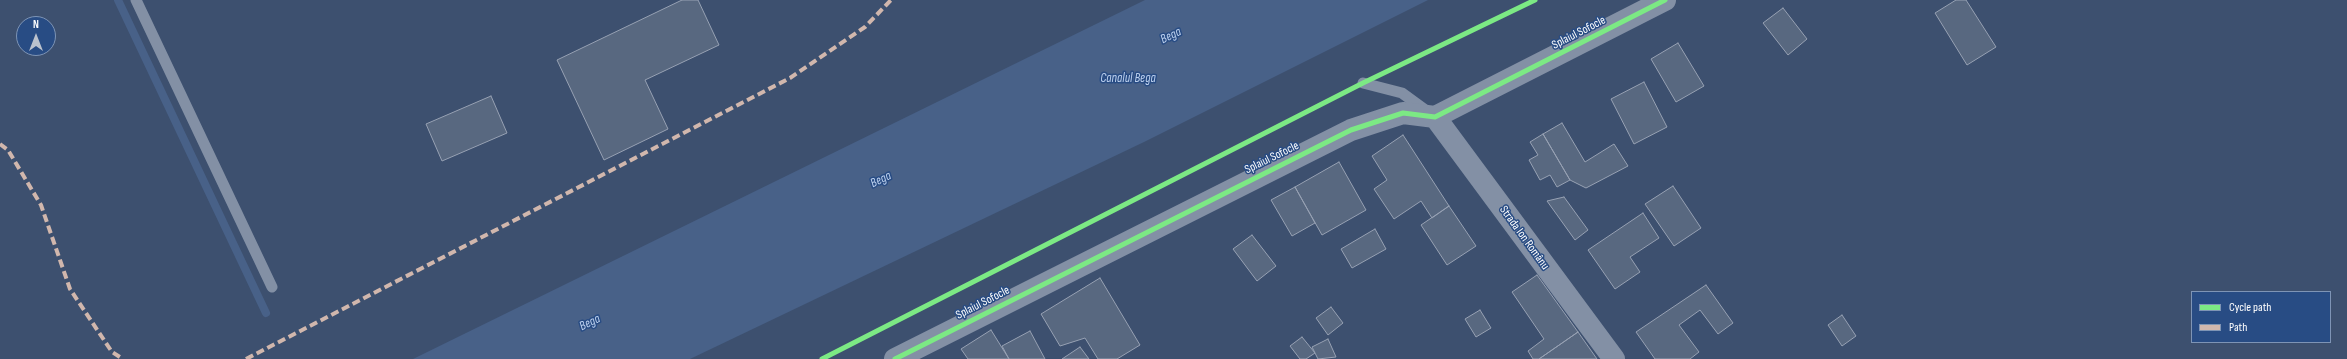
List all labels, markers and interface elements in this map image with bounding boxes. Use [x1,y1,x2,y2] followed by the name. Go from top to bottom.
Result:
[1550,13,1608,53] street label: Splaiul Sofocle
[16,16,56,56] north arrow
[33,18,39,31] text: N
[1158,24,1184,48] water label: Bega
[1100,71,1156,87] water label: Canalul Bega
[1243,139,1301,177] street label: Splaiul Sofocle
[868,168,894,192] water label: Bega
[1496,203,1552,273] street label: Strada Ion Românu
[954,283,1012,323] street label: Splaiul Sofocle
[2191,291,2331,343] legend
[2229,300,2271,315] text: Cycle path
[577,311,603,335] water label: Bega
[2229,320,2247,335] text: Path

